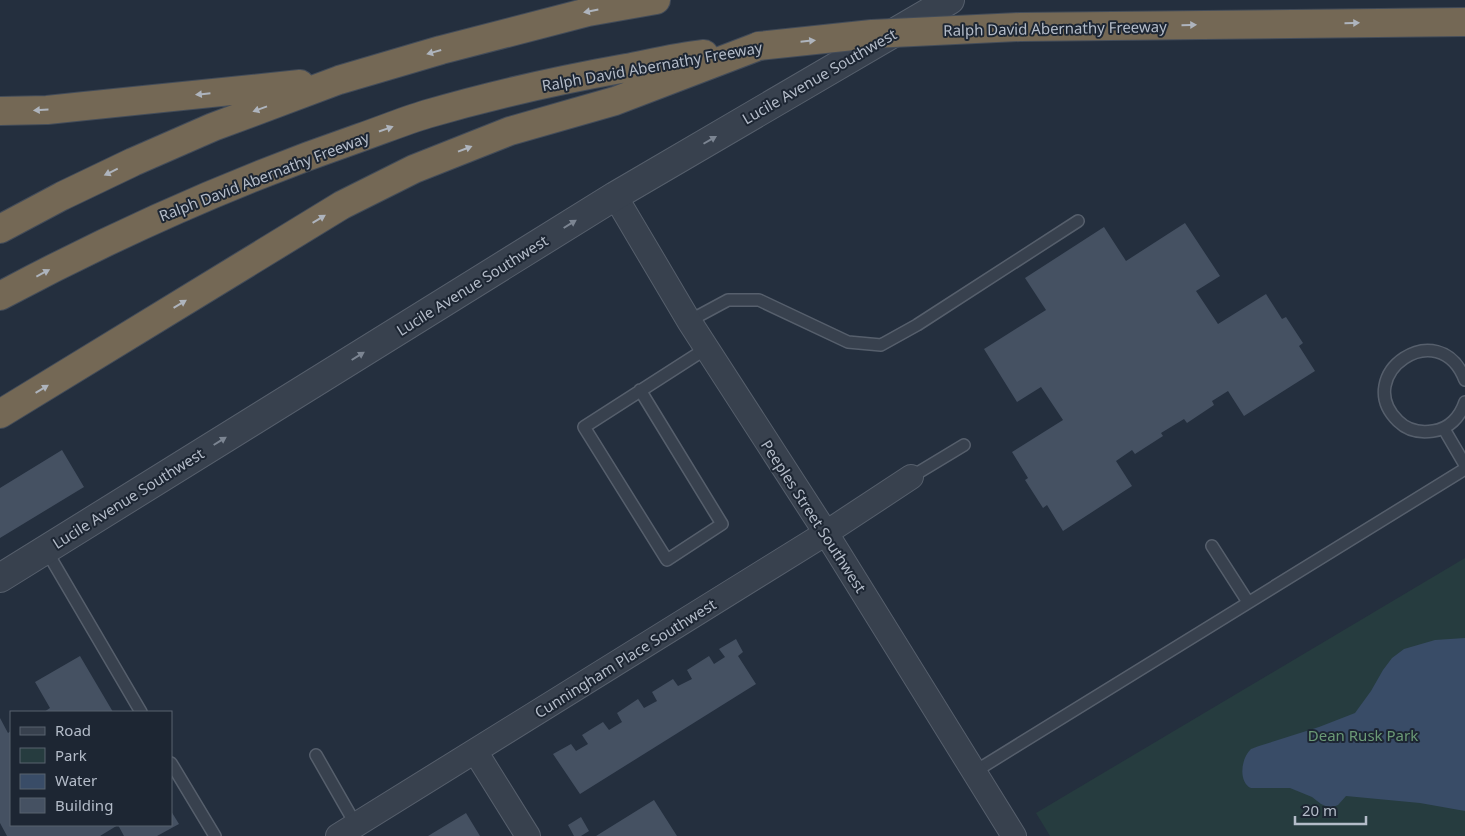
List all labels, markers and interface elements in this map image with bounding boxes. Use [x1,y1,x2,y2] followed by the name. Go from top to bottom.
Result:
[582,8,598,16] one-way arrow
[943,16,1167,40] street label: Ralph David Abernathy Freeway
[1344,19,1360,27] one-way arrow
[1181,21,1197,29] one-way arrow
[738,23,900,128] street label: Lucile Avenue Southwest
[540,37,764,95] street label: Ralph David Abernathy Freeway
[800,37,816,45] one-way arrow
[426,49,441,57] one-way arrow
[195,90,211,98] one-way arrow
[252,105,267,113] one-way arrow
[33,106,49,114] one-way arrow
[378,124,393,132] one-way arrow
[156,126,372,225] street label: Ralph David Abernathy Freeway
[703,136,716,145] one-way arrow
[458,145,473,153] one-way arrow
[103,168,118,177] one-way arrow
[312,215,326,224] one-way arrow
[564,219,577,228] one-way arrow
[392,230,552,340] street label: Lucile Avenue Southwest
[36,269,50,277] one-way arrow
[174,299,187,309] one-way arrow
[351,351,364,360] one-way arrow
[35,384,48,393] one-way arrow
[757,436,871,597] street label: Peeples Street Southwest
[213,437,226,446] one-way arrow
[48,443,208,553] street label: Lucile Avenue Southwest
[531,593,720,722] street label: Cunningham Place Southwest
[10,711,172,826] legend
[55,720,91,740] text: Road
[1308,725,1418,745] park label: Dean Rusk Park
[55,745,87,765] text: Park
[55,770,97,790] text: Water
[1295,794,1366,826] scale bar
[55,795,113,815] text: Building
[1302,800,1337,820] text: 20 m

